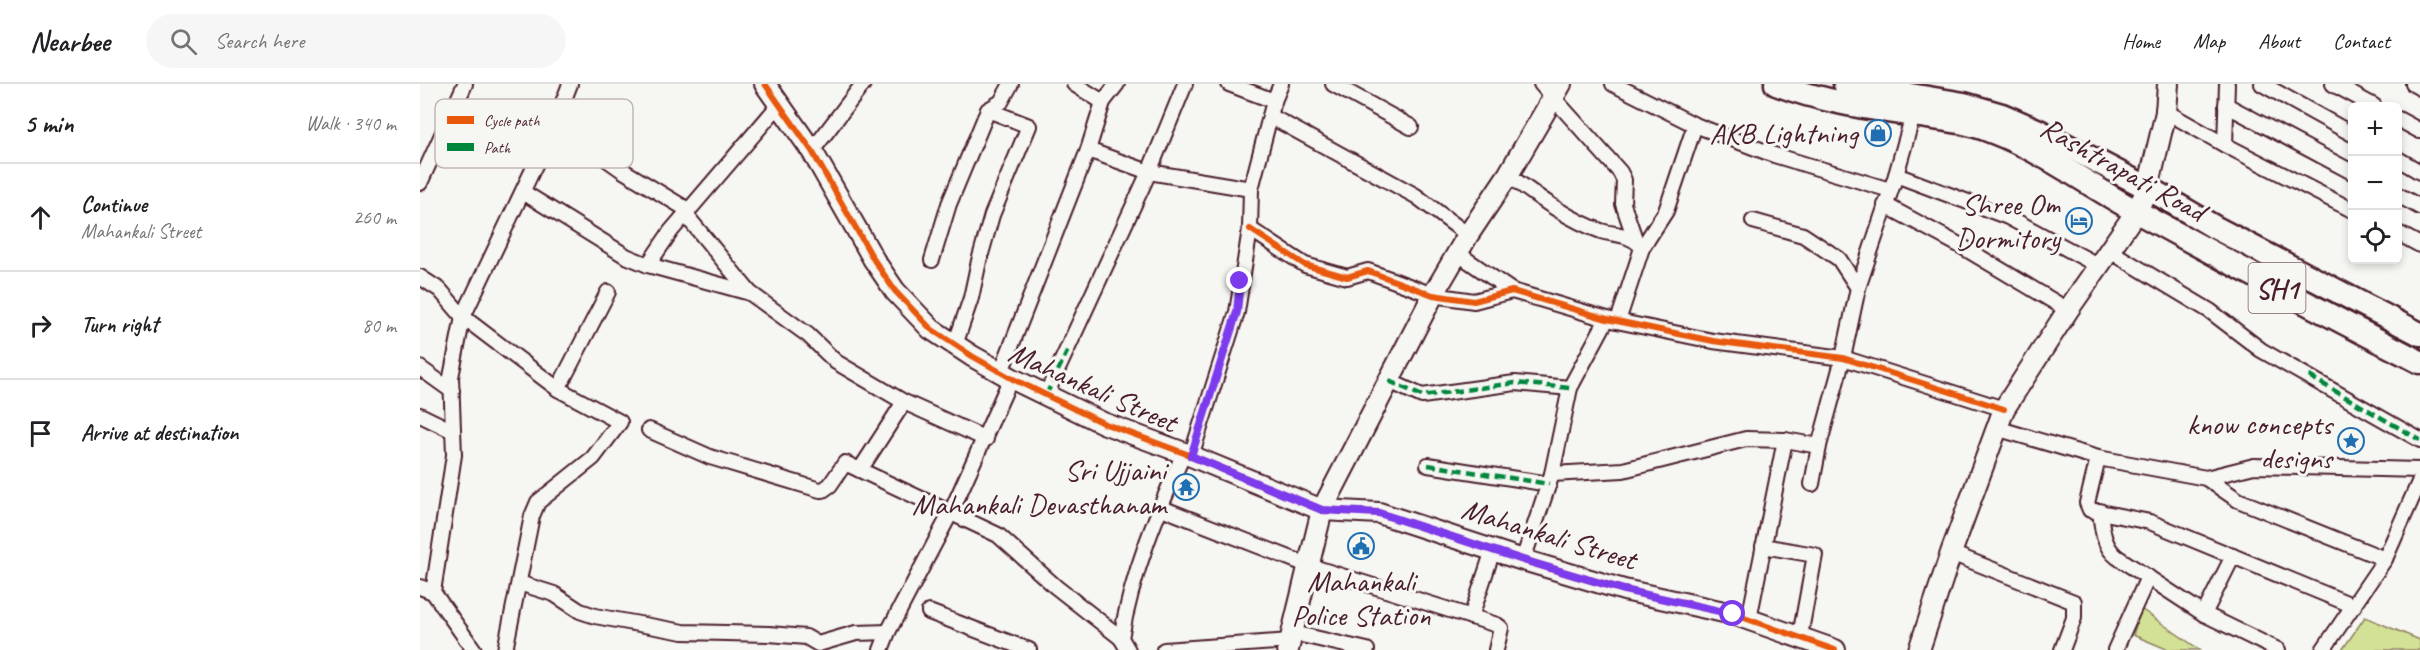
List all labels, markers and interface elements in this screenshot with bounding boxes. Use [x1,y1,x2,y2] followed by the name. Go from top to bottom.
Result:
[146,14,566,68] search box
[30,24,110,59] text: Nearbee
[167,25,200,58] icon: search
[215,27,304,55] text: Search here
[2122,28,2160,54] text: Home
[2193,28,2225,54] text: Map
[2258,28,2300,54] text: About
[2333,28,2390,54] text: Contact
[435,99,633,168] legend
[2348,102,2402,264] map controls
[2348,102,2402,156] button: +
[24,107,73,140] text: 5 min
[2034,108,2216,232] street label: Rashtrapati Road
[306,111,396,136] text: Walk · 340 m
[484,111,540,131] text: Cycle path
[1710,114,1860,152] place label: AKB Lightning
[1863,118,1893,148] shop icon: AKB Lightning
[484,138,511,158] text: Path
[2348,156,2402,210] button: −
[1955,185,2062,257] place label: Shree Om Dormitory
[81,191,147,219] text: Continue
[24,201,57,234] icon: ahead
[353,205,396,230] text: 260 m
[2064,206,2094,236] hotel icon: Shree Om Dormitory
[2348,210,2402,264] button: locate
[81,219,201,244] text: Mahankali Street
[2248,263,2306,313] road number: SH1
[1226,267,1252,293] route end
[24,309,57,342] icon: right
[81,311,158,339] text: Turn right
[362,313,396,338] text: 80 m
[1003,333,1186,442] street label: Mahankali Street
[2187,405,2335,477] place label: know concepts designs
[24,417,57,450] icon: arrive
[81,419,238,447] text: Arrive at destination
[2336,426,2366,456] place icon: know concepts designs
[912,451,1169,523] place label: Sri Ujjaini Mahankali Devasthanam
[1171,472,1201,502] temple icon: Sri Ujjaini Mahankali Devasthanam
[1457,490,1644,579] street label: Mahankali Street
[1346,531,1376,561] public building icon: Mahankali Police Station
[1291,562,1431,634] place label: Mahankali Police Station
[1719,600,1745,626] route start

